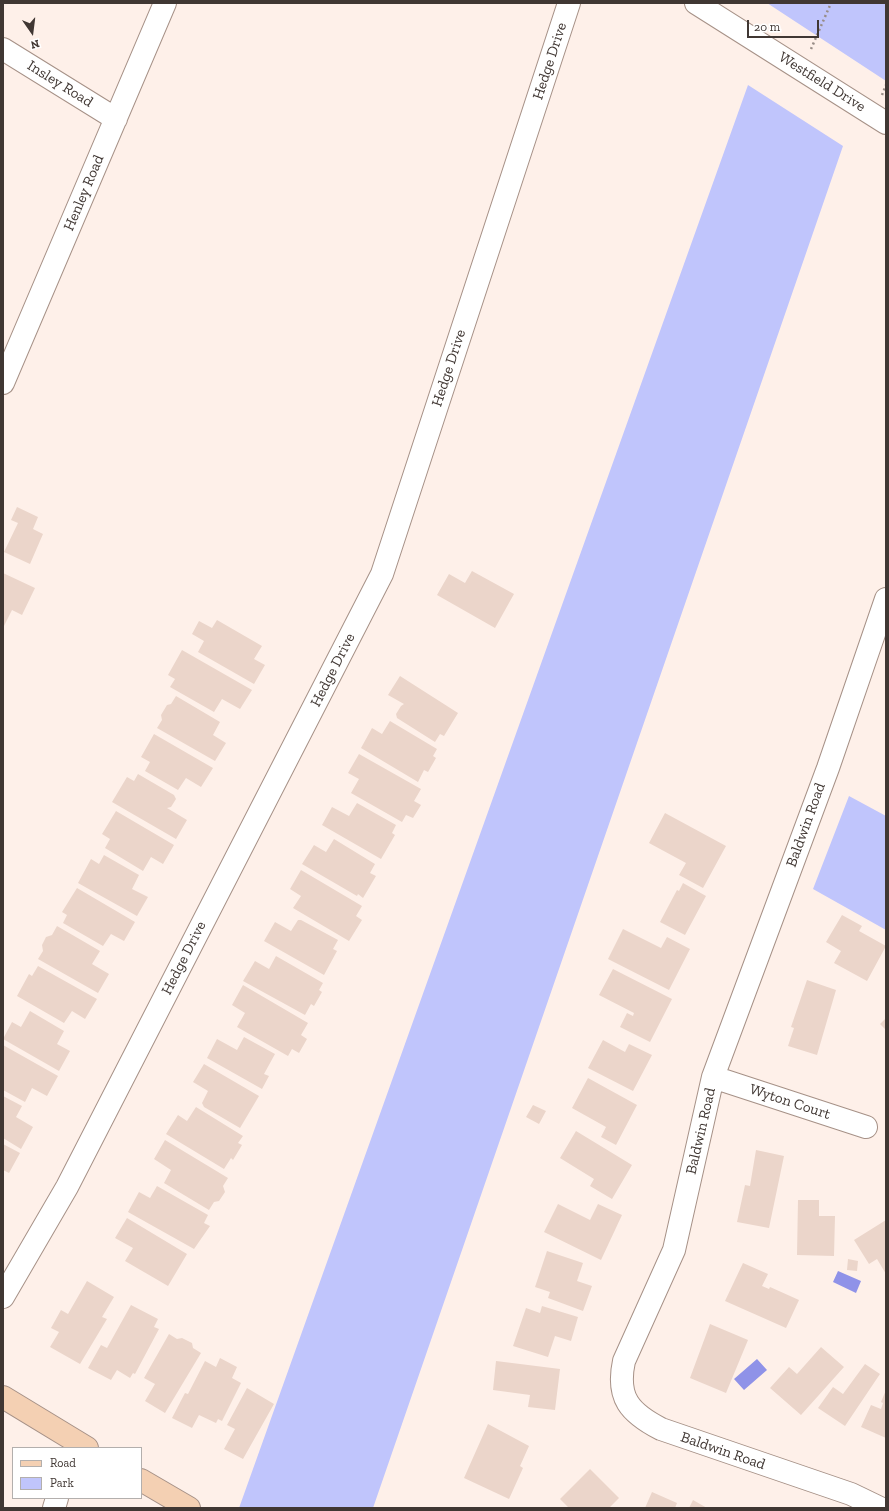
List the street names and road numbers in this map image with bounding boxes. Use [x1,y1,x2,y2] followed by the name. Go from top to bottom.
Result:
[529,20,571,102] street label: Hedge Drive
[775,48,869,116] street label: Westfield Drive
[24,57,96,111] street label: Insley Road
[60,152,108,234] street label: Henley Road
[428,327,470,409] street label: Hedge Drive
[307,630,359,710] street label: Hedge Drive
[782,780,830,870] street label: Baldwin Road
[158,918,210,998] street label: Hedge Drive
[747,1080,833,1124] street label: Wyton Court
[682,1086,720,1176] street label: Baldwin Road
[678,1428,768,1474] street label: Baldwin Road

